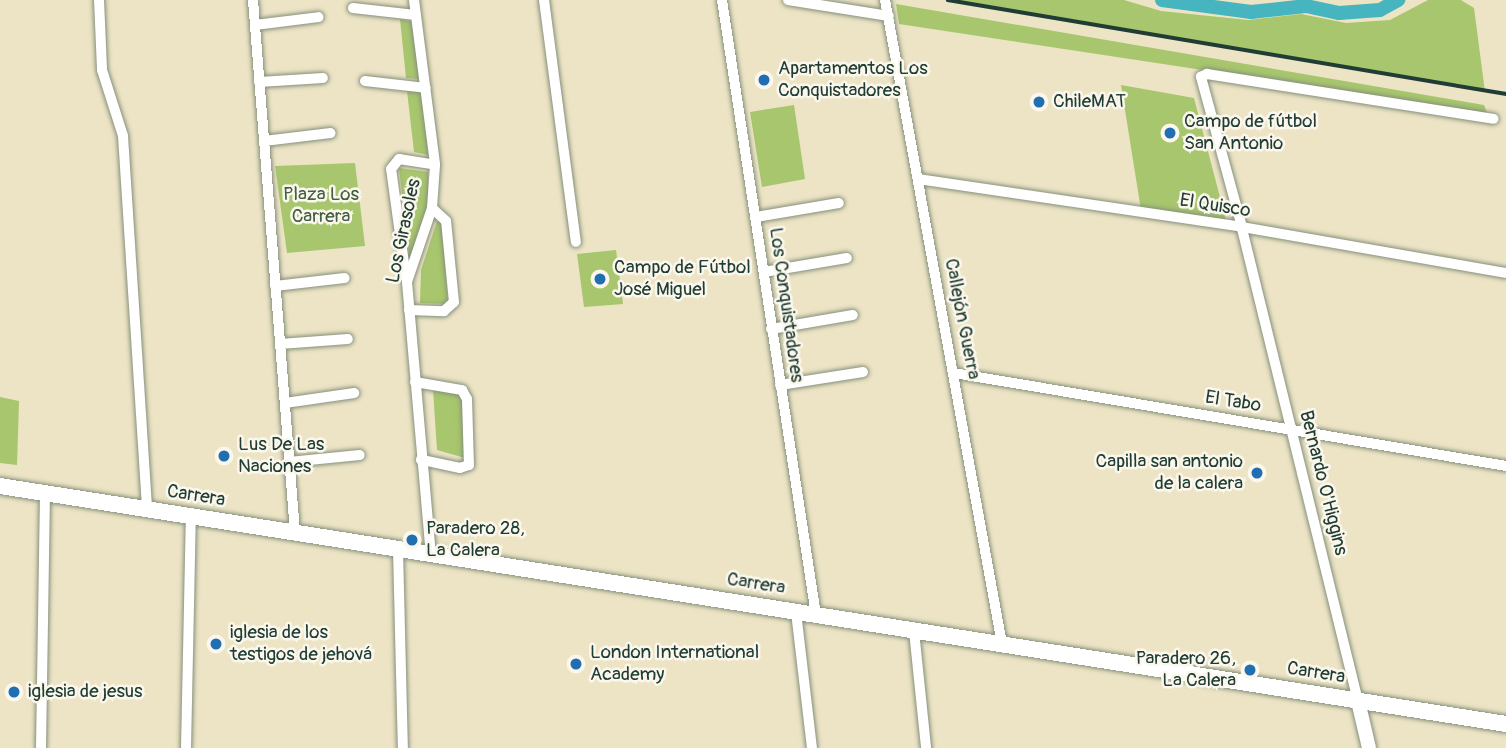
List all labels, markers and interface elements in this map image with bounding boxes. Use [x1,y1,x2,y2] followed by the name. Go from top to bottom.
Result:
[778,58,928,102] place label: Apartamentos Los Conquistadores
[756,72,772,88] marker: Apartamentos Los Conquistadores
[1053,91,1126,113] place label: ChileMAT
[1031,94,1047,110] marker: ChileMAT
[1184,111,1317,155] place label: Campo de fútbol San Antonio
[1162,125,1178,141] marker: Campo de fútbol San Antonio
[382,177,426,285] street label: Los Girasoles
[283,184,359,228] park label: Plaza Los Carrera
[1178,189,1252,223] street label: El Quisco
[764,226,808,384] street label: Los Conquistadores
[614,257,751,301] place label: Campo de Fútbol José Miguel
[939,257,985,381] street label: Callejón Guerra
[592,271,608,287] marker: Campo de Fútbol José Miguel
[1203,386,1263,418] street label: El Tabo
[1294,408,1352,558] street label: Bernardo O'Higgins
[238,434,324,478] place label: Lus De Las Naciones
[216,448,232,464] marker: Lus De Las Naciones
[1096,451,1243,495] place label: Capilla san antonio de la calera
[1249,465,1265,481] marker: Capilla san antonio de la calera
[165,480,227,512] street label: Carrera
[426,518,525,562] place label: Paradero 28, La Calera
[404,532,420,548] marker: Paradero 28, La Calera
[725,568,787,600] street label: Carrera
[230,622,372,666] place label: iglesia de los testigos de jehová
[208,636,224,652] marker: iglesia de los testigos de jehová
[590,642,759,686] place label: London International Academy
[1136,648,1236,692] place label: Paradero 26, La Calera
[568,656,584,672] marker: London International Academy
[1285,657,1347,689] street label: Carrera
[1242,662,1258,678] marker: Paradero 26, La Calera
[28,681,143,703] place label: iglesia de jesus
[6,684,22,700] marker: iglesia de jesus

